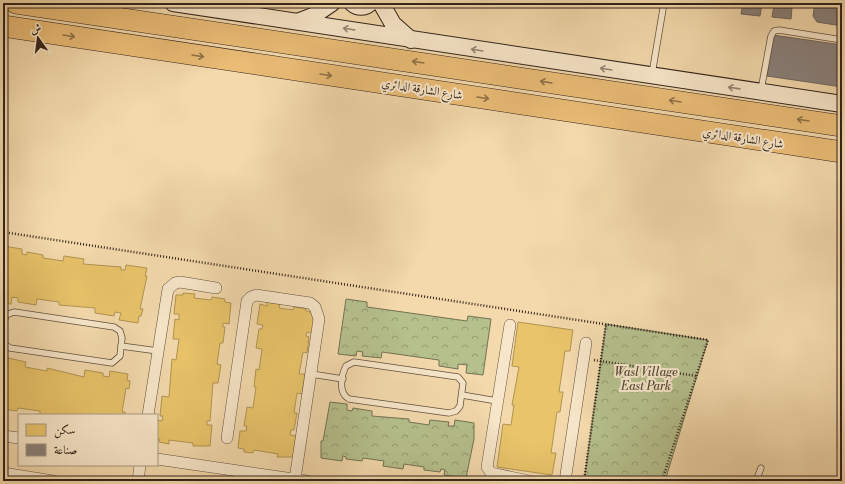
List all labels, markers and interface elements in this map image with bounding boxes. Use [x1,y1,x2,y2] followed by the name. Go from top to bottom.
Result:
[18,18,58,58] north arrow
[29,21,43,37] text: ش
[343,25,356,33] one-way arrow
[62,32,75,40] one-way arrow
[471,46,484,54] one-way arrow
[191,52,204,60] one-way arrow
[412,58,425,66] one-way arrow
[599,65,612,73] one-way arrow
[319,71,332,79] one-way arrow
[380,76,464,106] street label: شارع الشارقة الدائري
[540,78,553,86] one-way arrow
[728,84,741,92] one-way arrow
[476,95,489,103] one-way arrow
[669,97,682,105] one-way arrow
[797,116,810,124] one-way arrow
[701,125,785,155] street label: شارع الشارقة الدائري
[614,365,678,394] park label: Wasl Village East Park
[18,414,158,466] legend
[54,423,75,439] text: سكن
[54,443,77,458] text: صناعة

